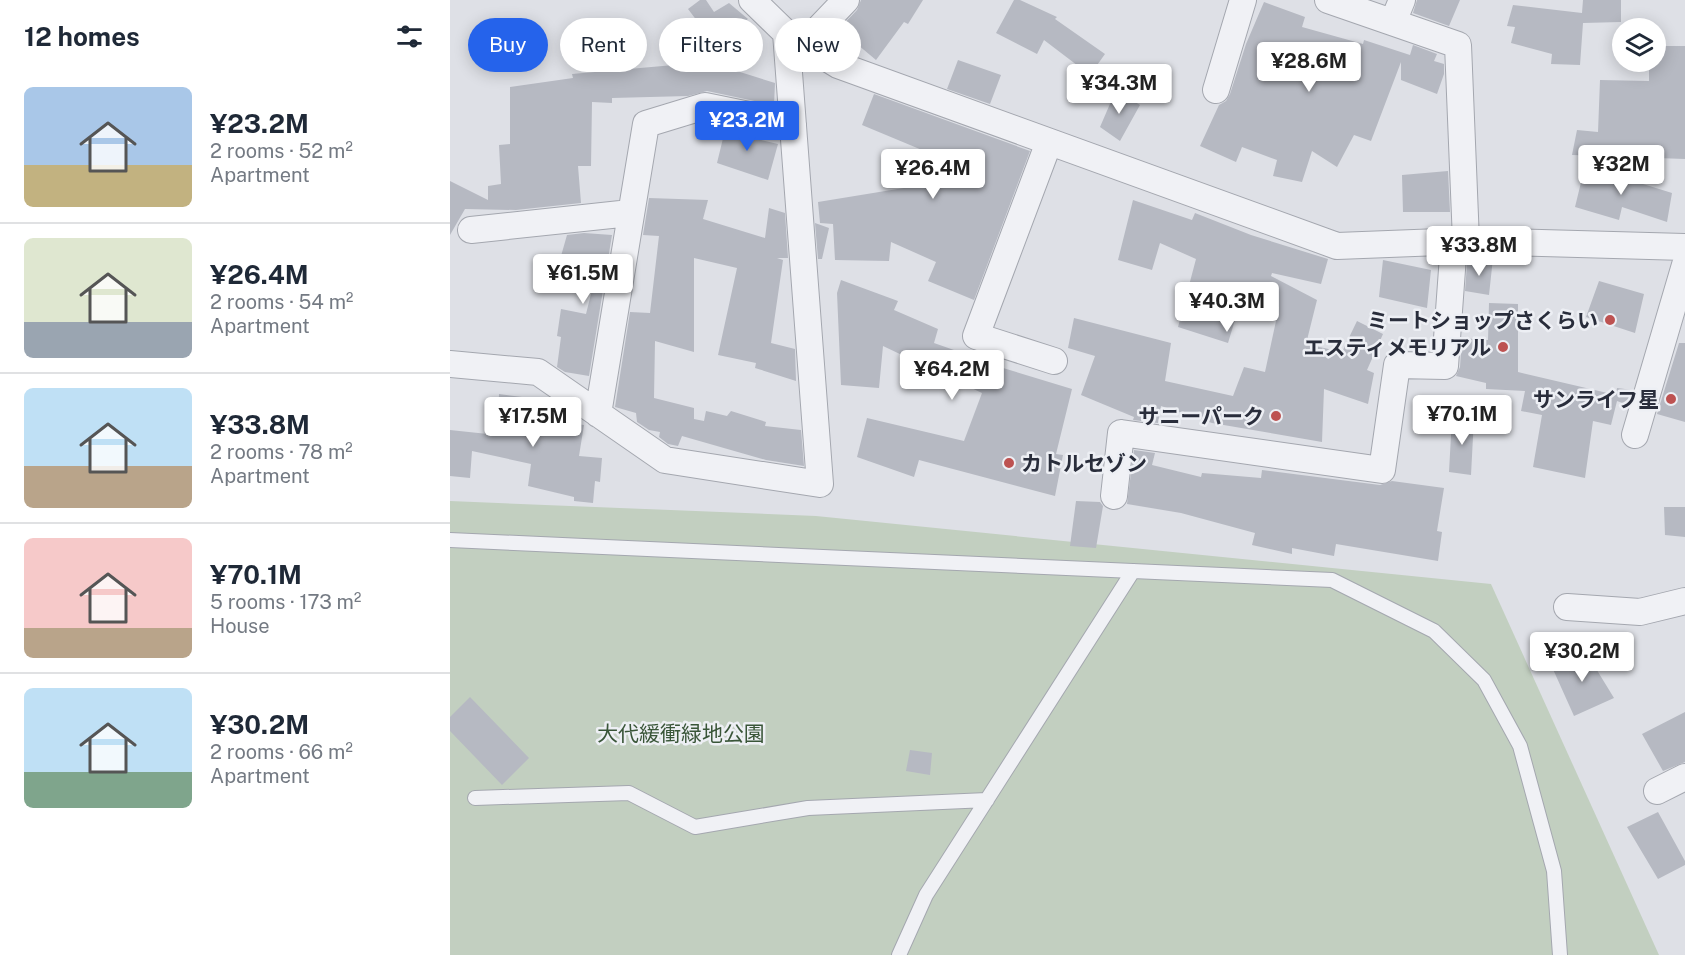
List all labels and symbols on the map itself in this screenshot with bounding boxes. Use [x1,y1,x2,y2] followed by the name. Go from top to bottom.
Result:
[1260,42,1358,93] pin: ¥28.6M
[1070,64,1168,115] pin: ¥34.3M
[698,101,796,152] pin: ¥23.2M
[1585,145,1657,196] pin: ¥32M
[884,149,982,200] pin: ¥26.4M
[1430,226,1528,277] pin: ¥33.8M
[534,254,632,305] pin: ¥61.5M
[1178,282,1276,333] pin: ¥40.3M
[1367,308,1598,333] place label: ミートショップさくらい
[1603,313,1617,327] marker: ミートショップさくらい
[1303,335,1491,360] place label: エスティメモリアル
[1496,340,1510,354] marker: エスティメモリアル
[903,350,1001,401] pin: ¥64.2M
[1533,387,1659,412] place label: サンライフ星
[1664,392,1678,406] marker: サンライフ星
[1413,395,1511,446] pin: ¥70.1M
[484,397,582,448] pin: ¥17.5M
[1138,404,1264,429] place label: サニーパーク
[1269,409,1283,423] marker: サニーパーク
[1021,451,1147,476] place label: カトルセゾン
[1002,456,1016,470] marker: カトルセゾン
[1533,632,1631,683] pin: ¥30.2M
[597,721,765,746] park label: 大代緩衝緑地公園

